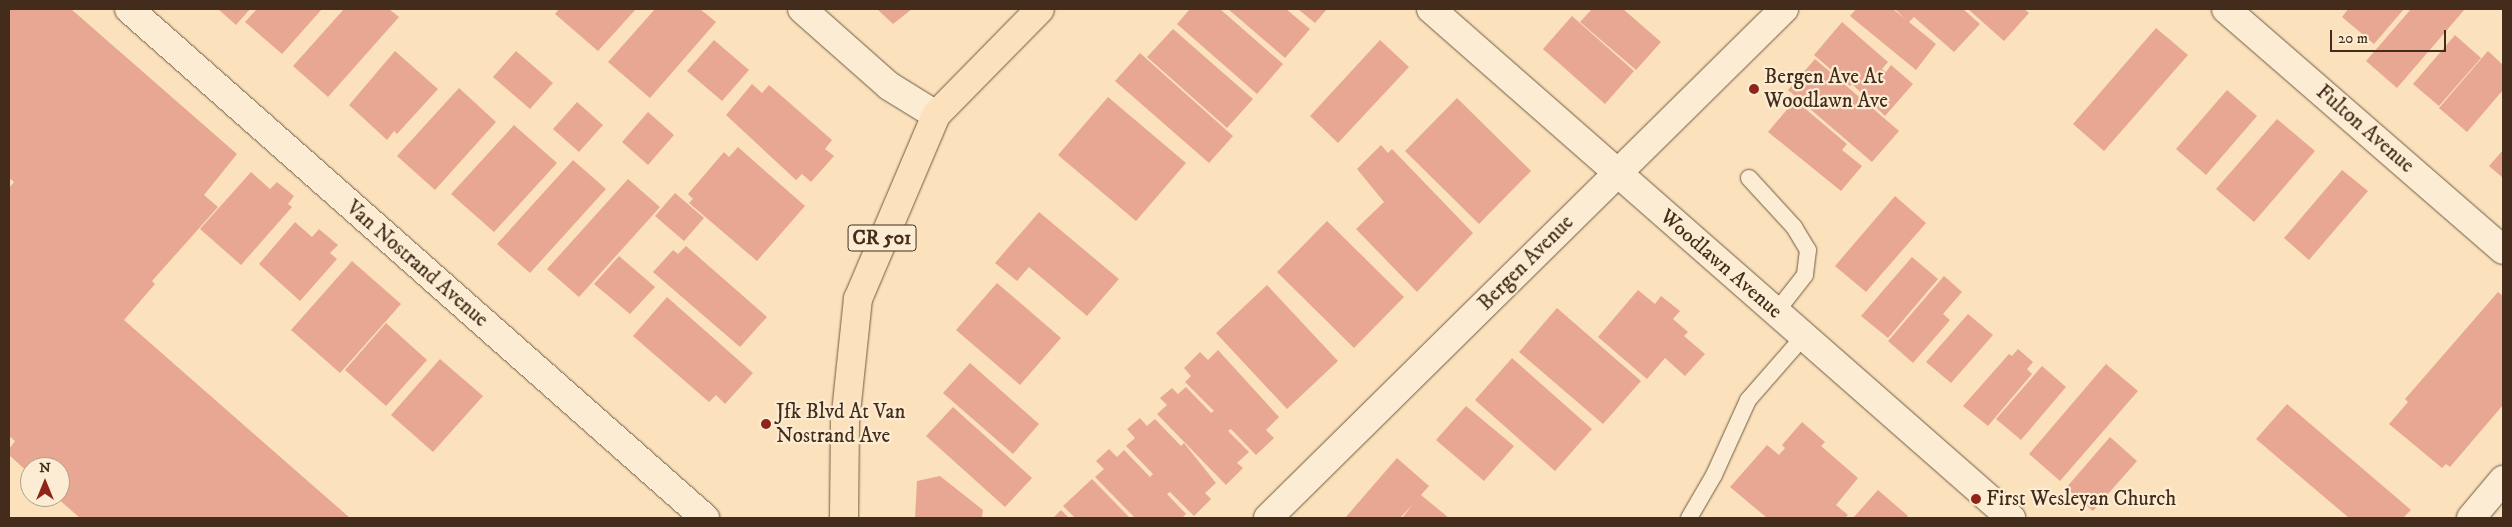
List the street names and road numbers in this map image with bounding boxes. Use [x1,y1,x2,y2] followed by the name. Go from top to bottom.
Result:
[2311,80,2419,178] street label: Fulton Avenue
[341,195,493,333] street label: Van Nostrand Avenue
[1655,204,1787,324] street label: Woodlawn Avenue
[1473,210,1579,316] street label: Bergen Avenue
[847,220,917,256] road number: CR 501

